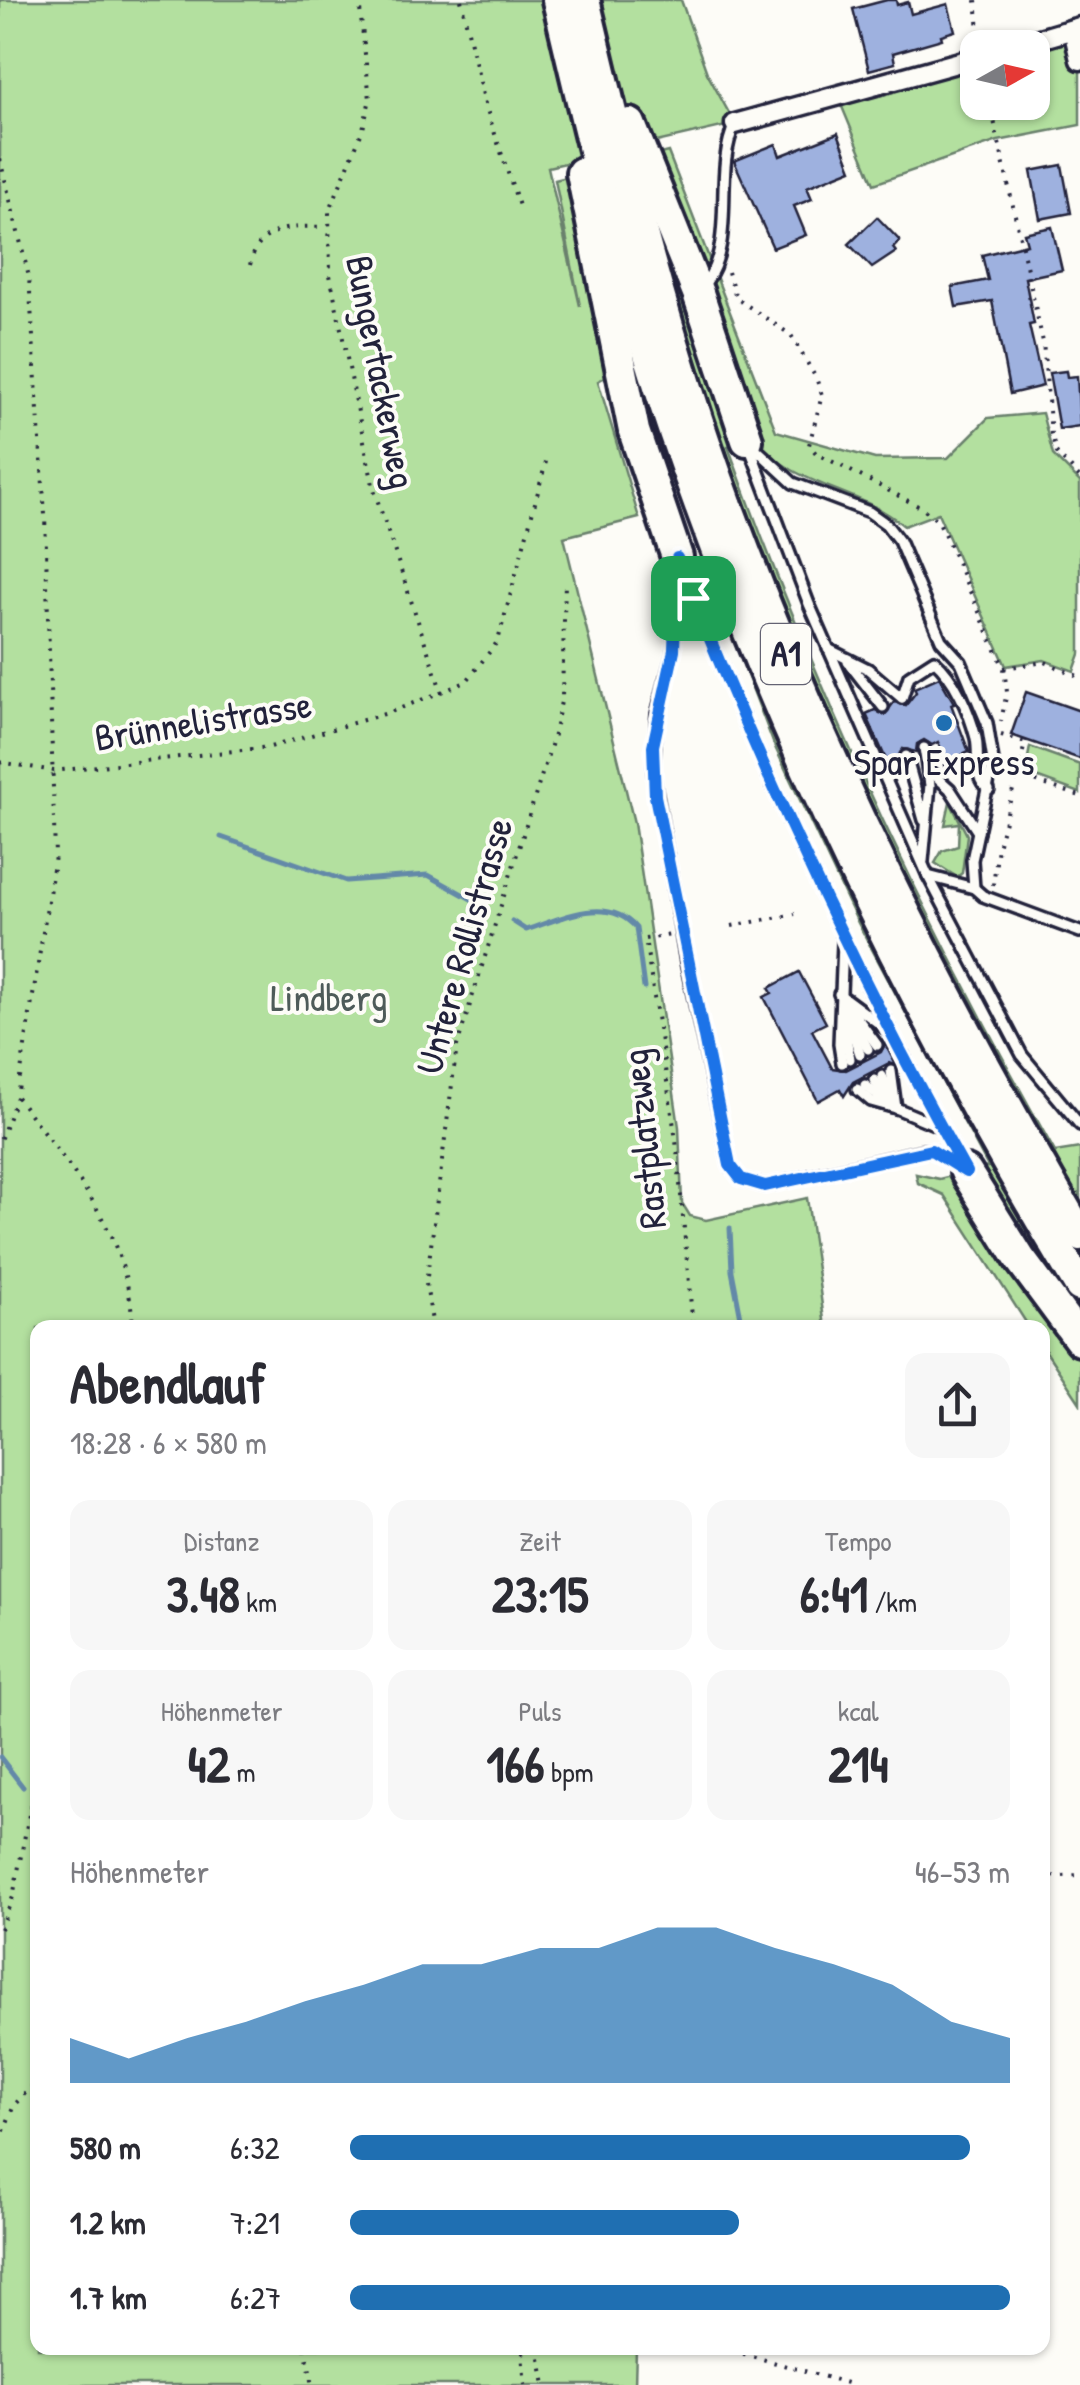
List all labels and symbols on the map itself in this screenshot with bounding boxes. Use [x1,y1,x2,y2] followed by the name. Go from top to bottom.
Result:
[960,30,1050,120] north arrow
[334,251,430,493] street label: Bungertackerweg
[651,556,736,641] pin
[761,624,811,684] road number: A1
[91,677,315,763] street label: Brünnelistrasse
[933,712,955,734] marker: Spar Express
[853,735,1035,787] place label: Spar Express
[402,812,524,1080] street label: Untere Rollistrasse
[271,971,387,1023] park label: Lindberg
[608,1047,678,1231] street label: Rastplatzweg

